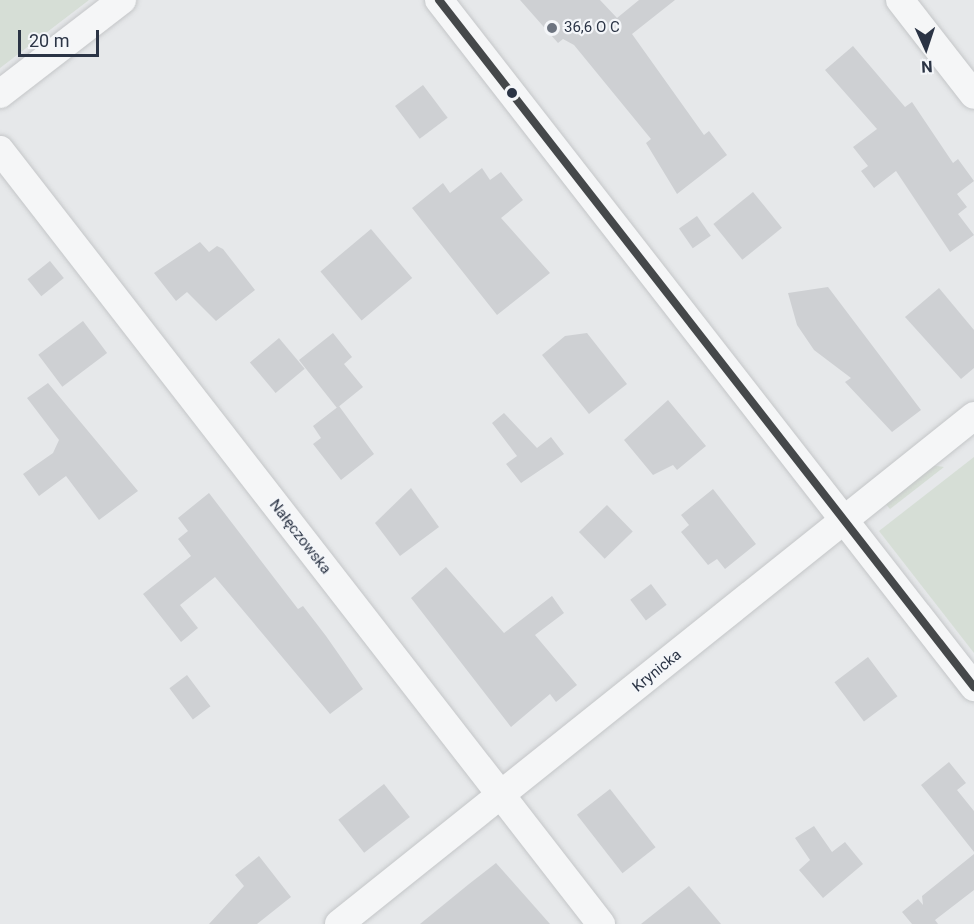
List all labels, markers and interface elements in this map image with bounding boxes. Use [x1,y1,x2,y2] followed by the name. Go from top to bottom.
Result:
[21,18,102,56] scale bar
[896,18,956,78] north arrow
[564,19,620,37] place label: 36,6 O C
[545,21,559,35] marker: 36,6 O C
[29,30,69,51] text: 20 m
[921,57,933,76] text: N
[506,87,518,99] unlabelled marker
[265,496,335,578] street label: Nałęczowska
[629,646,685,696] street label: Krynicka

